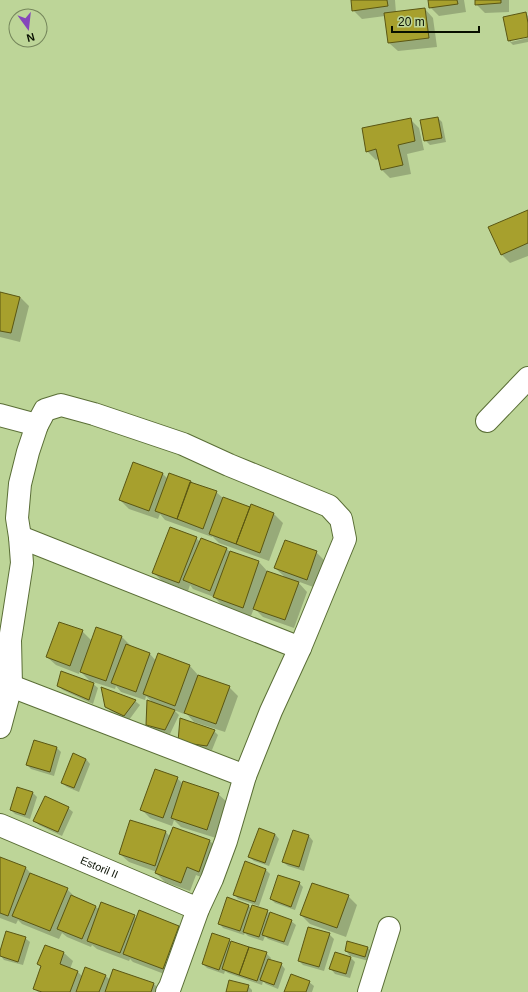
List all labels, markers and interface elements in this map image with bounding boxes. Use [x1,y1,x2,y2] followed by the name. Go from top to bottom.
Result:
[8,8,48,48] north arrow
[392,8,479,34] scale bar
[398,15,425,29] text: 20 m
[25,31,36,44] text: N
[79,854,120,880] street label: Estoril II

